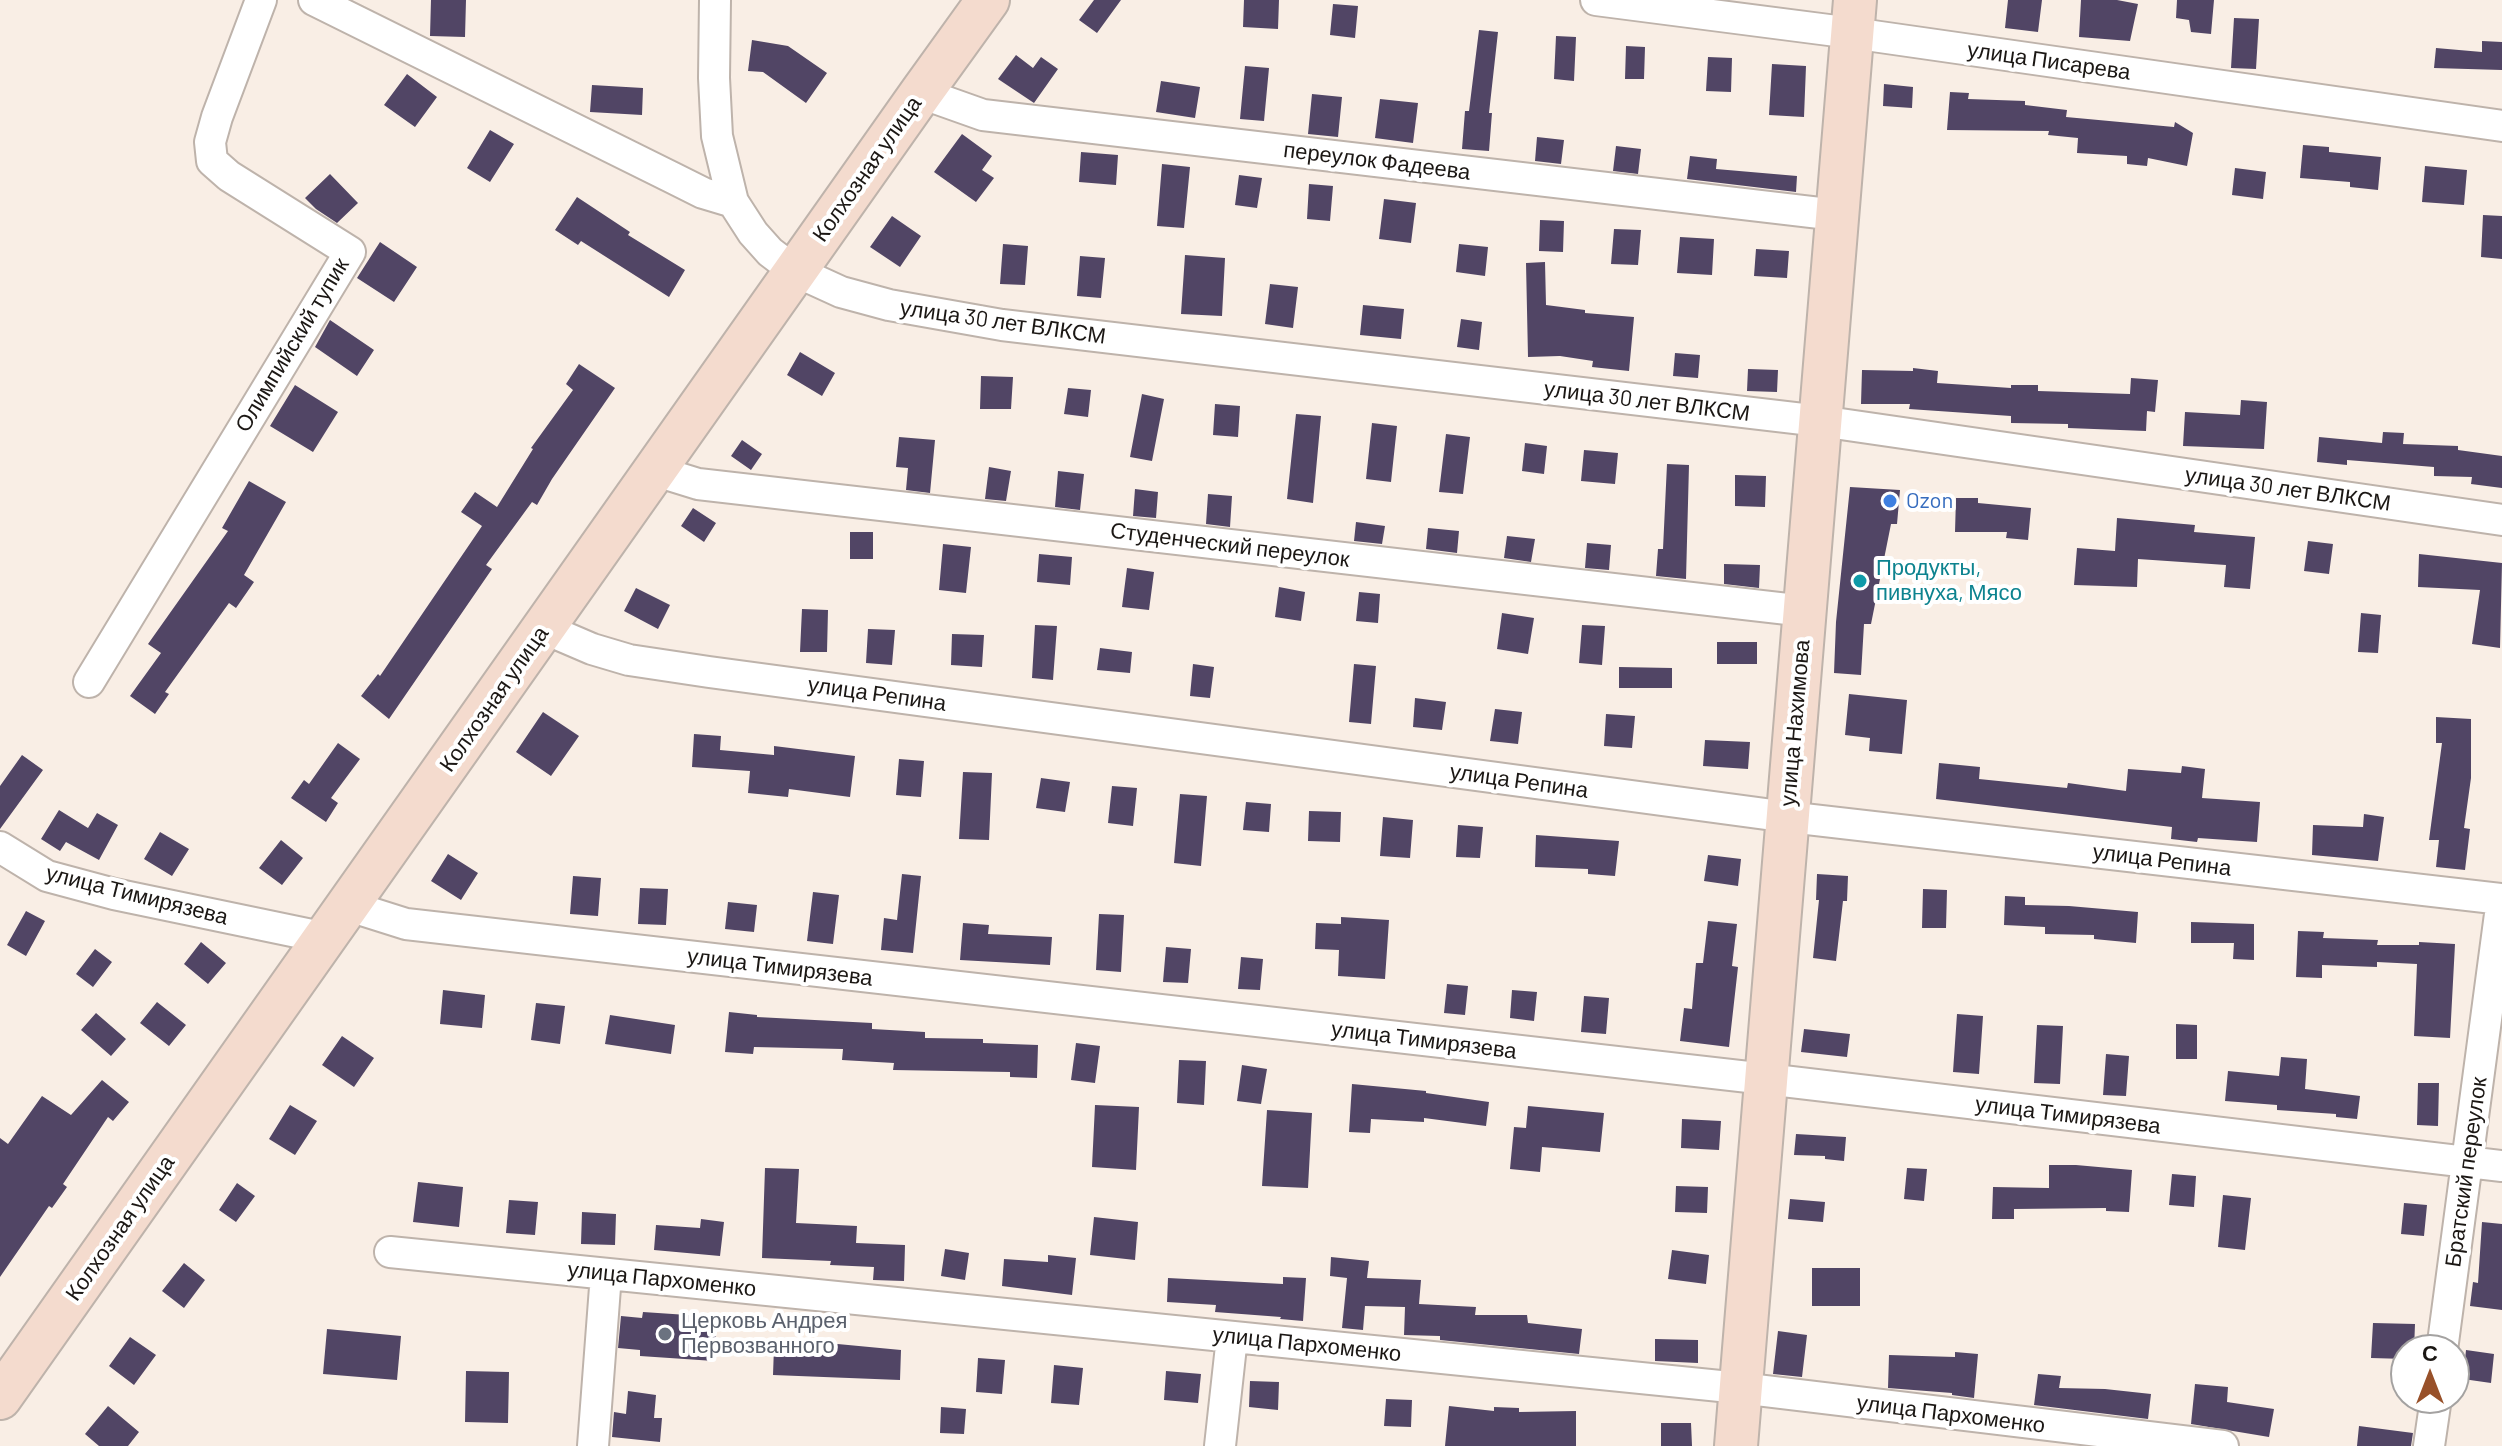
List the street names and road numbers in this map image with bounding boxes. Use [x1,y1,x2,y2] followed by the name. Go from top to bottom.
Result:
[1966,36,2132,86] street label: улица Писарева
[807,91,927,247] street label: Колхозная улица
[1282,136,1472,186] street label: переулок Фадеева
[230,253,354,437] street label: Олимпийский тупик
[899,295,1107,349] street label: улица 30 лет ВЛКСМ
[1543,375,1751,427] street label: улица 30 лет ВЛКСМ
[2184,462,2392,516] street label: улица 30 лет ВЛКСМ
[1109,517,1351,573] street label: Студенческий переулок
[434,621,554,777] street label: Колхозная улица
[1775,639,1815,807] street label: улица Нахимова
[806,671,948,717] street label: улица Репина
[1448,758,1590,804] street label: улица Репина
[2091,838,2233,882] street label: улица Репина
[43,860,231,930] street label: улица Тимирязева
[686,943,874,991] street label: улица Тимирязева
[1330,1016,1518,1064] street label: улица Тимирязева
[2440,1075,2492,1269] street label: Братский переулок
[1974,1091,2162,1139] street label: улица Тимирязева
[60,1150,180,1306] street label: Колхозная улица
[566,1256,758,1302] street label: улица Пархоменко
[1211,1321,1403,1367] street label: улица Пархоменко
[1855,1389,2047,1439] street label: улица Пархоменко

